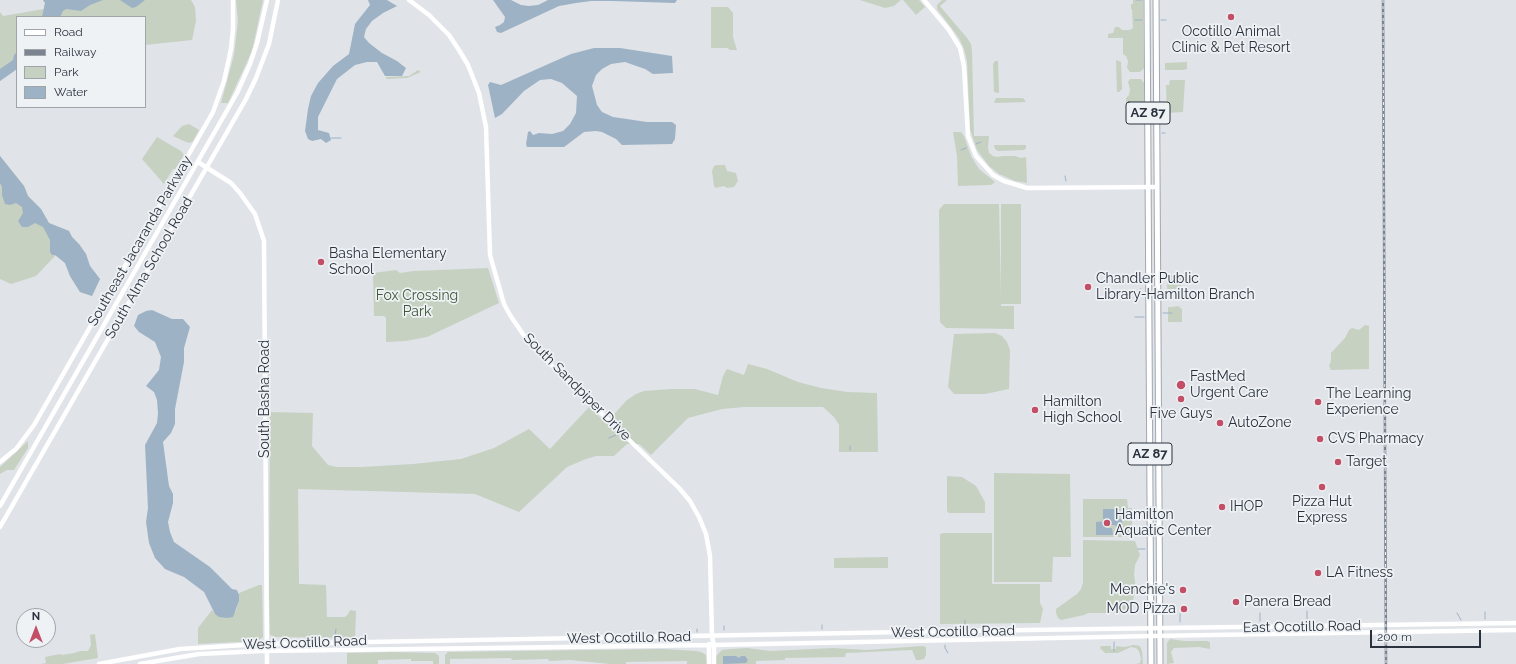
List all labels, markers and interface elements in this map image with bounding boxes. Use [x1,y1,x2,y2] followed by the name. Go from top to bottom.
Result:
[1226,12,1236,22] marker: Ocotillo Animal Clinic & Pet Resort
[16,16,146,108] legend
[1172,24,1290,56] place label: Ocotillo Animal Clinic & Pet Resort
[54,25,83,39] text: Road
[54,45,96,59] text: Railway
[54,65,79,79] text: Park
[54,85,88,99] text: Water
[1126,102,1170,124] road number: AZ 87
[84,153,196,329] street label: Southeast Jacaranda Parkway
[102,194,196,342] street label: South Alma School Road
[329,246,447,278] place label: Basha Elementary School
[316,257,326,267] marker: Basha Elementary School
[1096,271,1255,304] place label: Chandler Public Library-Hamilton Branch
[1083,282,1093,292] marker: Chandler Public Library-Hamilton Branch
[376,288,458,320] park label: Fox Crossing Park
[520,330,634,444] street label: South Sandpiper Drive
[257,340,273,458] street label: South Basha Road
[1190,369,1269,402] place label: FastMed Urgent Care
[1175,379,1187,391] marker: FastMed Urgent Care
[1326,386,1411,418] place label: The Learning Experience
[1043,394,1122,426] place label: Hamilton High School
[1176,394,1186,404] marker: Five Guys
[1313,397,1323,407] marker: The Learning Experience
[1030,405,1040,415] marker: Hamilton High School
[1150,406,1212,422] place label: Five Guys
[1228,415,1292,431] place label: AutoZone
[1215,418,1225,428] marker: AutoZone
[1328,431,1424,447] place label: CVS Pharmacy
[1315,434,1325,444] marker: CVS Pharmacy
[1128,443,1172,465] road number: AZ 87
[1346,454,1387,470] place label: Target
[1333,457,1343,467] marker: Target
[1317,482,1327,492] marker: Pizza Hut Express
[1292,494,1352,526] place label: Pizza Hut Express
[1230,499,1263,515] place label: IHOP
[1217,502,1227,512] marker: IHOP
[1115,507,1211,540] place label: Hamilton Aquatic Center
[1102,518,1112,528] marker: Hamilton Aquatic Center
[1326,565,1393,581] place label: LA Fitness
[1313,568,1323,578] marker: LA Fitness
[1110,582,1175,598] place label: Menchie's
[1178,585,1188,595] marker: Menchie's
[1244,594,1331,610] place label: Panera Bread
[1231,597,1241,607] marker: Panera Bread
[1106,601,1176,617] place label: MOD Pizza
[1179,604,1189,614] marker: MOD Pizza
[16,608,56,648] north arrow
[32,610,40,623] text: N
[1243,618,1361,636] street label: East Ocotillo Road
[1372,622,1483,648] scale bar
[891,623,1015,641] street label: West Ocotillo Road
[567,629,691,647] street label: West Ocotillo Road
[1377,630,1412,644] text: 200 m
[243,632,367,654] street label: West Ocotillo Road

